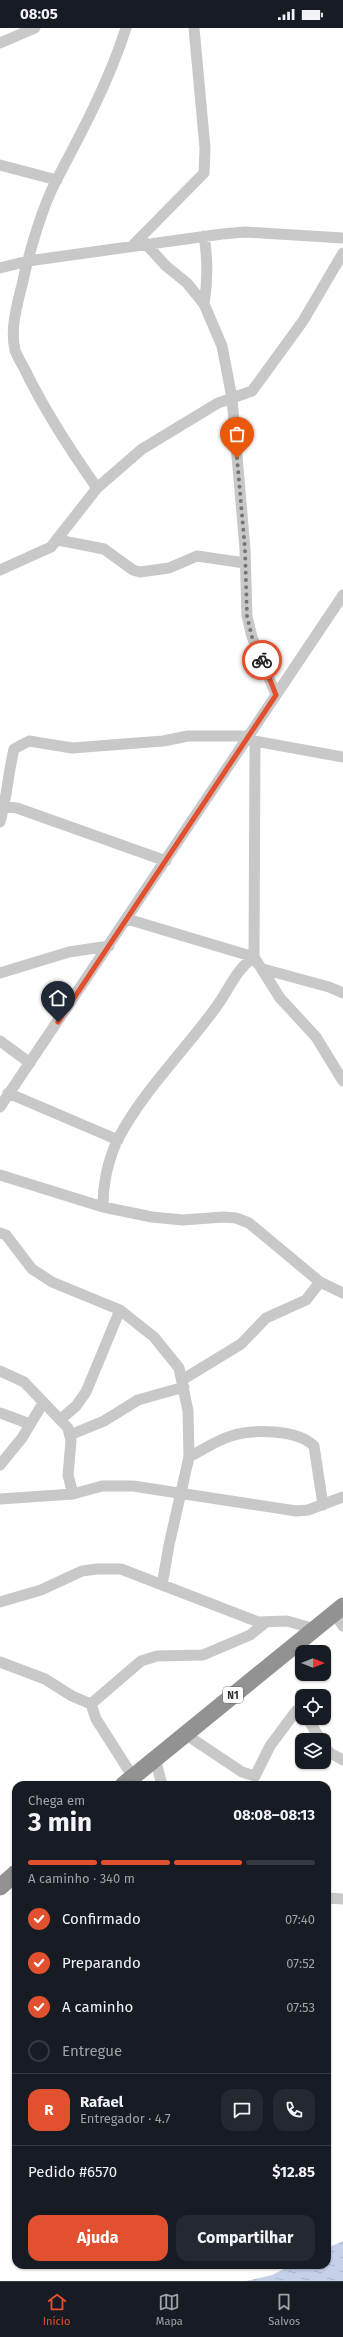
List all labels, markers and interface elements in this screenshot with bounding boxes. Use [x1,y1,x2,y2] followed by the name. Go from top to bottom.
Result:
[20,5,58,23] text: 08:05
[220,417,254,458] pin
[226,423,248,445] icon: bag
[242,640,282,680] courier
[251,649,273,671] icon: bike
[41,981,75,1022] pin
[47,987,69,1009] icon: home
[295,1645,331,1681] north arrow
[295,1645,331,1769] map controls
[223,1687,243,1703] road number: N1
[295,1689,331,1725] button: locate
[295,1733,331,1769] button: layers
[28,1793,85,1808] text: Chega em
[233,1806,315,1824] text: 08:08–08:13
[28,1807,92,1838] text: 3 min
[28,1871,135,1886] text: A caminho · 340 m
[28,1908,50,1930] icon: check
[62,1910,141,1928] text: Confirmado
[285,1912,315,1927] text: 07:40
[28,1952,50,1974] icon: check
[62,1954,141,1972] text: Preparando
[286,1956,315,1971] text: 07:52
[28,1996,50,2018] icon: check
[62,1998,133,2016] text: A caminho
[286,2000,315,2015] text: 07:53
[62,2042,122,2060] text: Entregue
[221,2089,263,2131] button: chat
[273,2089,315,2131] button: phone
[80,2093,123,2111] text: Rafael
[44,2101,54,2119] text: R
[80,2111,171,2126] text: Entregador · 4.7
[28,2163,117,2181] text: Pedido #6570
[272,2163,315,2181] text: $12.85
[28,2215,168,2261] button: Ajuda
[176,2215,315,2261] button: Compartilhar
[43,2291,70,2328] tab: Início
[156,2291,183,2328] tab: Mapa
[268,2291,300,2328] tab: Salvos

